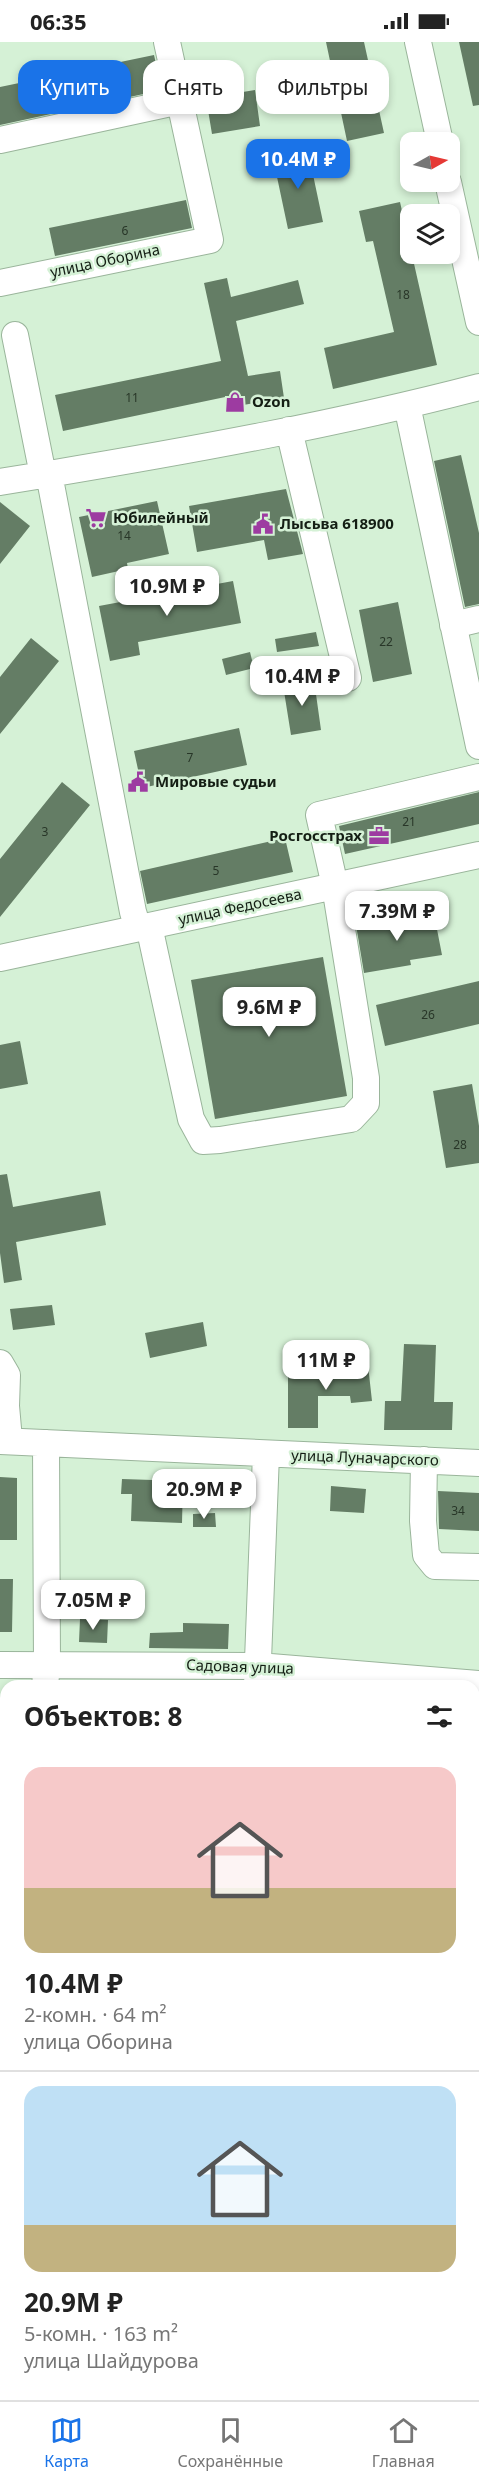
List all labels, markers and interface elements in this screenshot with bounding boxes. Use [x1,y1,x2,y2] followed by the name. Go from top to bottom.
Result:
[30,6,87,36] text: 06:35
[18,60,131,114] chip: Купить
[143,60,244,114] chip: Снять
[256,60,389,114] chip: Фильтры
[400,132,460,192] north arrow
[400,132,460,264] map controls
[243,139,353,190] pin: 10.4M ₽
[260,145,336,172] text: 10.4M ₽
[400,204,460,264] button: layers
[122,222,129,239] house number: 6
[48,239,162,281] street label: улица Оборина
[396,286,410,303] house number: 18
[125,389,139,406] house number: 11
[223,390,247,414] shop icon: Ozon
[252,391,290,411] place label: Ozon
[84,506,108,530] supermarket icon: Юбилейный
[113,507,209,527] place label: Юбилейный
[251,512,275,536] public building icon: Лысьва 618900
[280,513,394,533] place label: Лысьва 618900
[117,527,131,544] house number: 14
[112,566,222,617] pin: 10.9M ₽
[129,572,205,599] text: 10.9M ₽
[379,633,393,650] house number: 22
[247,656,357,707] pin: 10.4M ₽
[264,662,340,689] text: 10.4M ₽
[187,749,194,766] house number: 7
[126,770,150,794] public building icon: Мировые судьи
[155,771,277,791] place label: Мировые судьи
[402,813,416,830] house number: 21
[42,823,49,840] house number: 3
[367,824,391,848] office icon: Росгосстрах
[269,825,362,845] place label: Росгосстрах
[213,862,220,879] house number: 5
[176,883,303,929] street label: улица Федосеева
[342,891,452,942] pin: 7.39M ₽
[359,897,435,924] text: 7.39M ₽
[220,987,318,1038] pin: 9.6M ₽
[237,993,301,1020] text: 9.6M ₽
[421,1006,435,1023] house number: 26
[453,1136,467,1153] house number: 28
[284,1340,368,1391] pin: 11M ₽
[297,1346,355,1373] text: 11M ₽
[291,1444,439,1470] street label: улица Луначарского
[149,1469,259,1520] pin: 20.9M ₽
[166,1475,242,1502] text: 20.9M ₽
[451,1502,465,1519] house number: 34
[38,1580,148,1631] pin: 7.05M ₽
[55,1586,131,1613] text: 7.05M ₽
[186,1654,294,1678] street label: Садовая улица
[24,1698,182,1734] text: Объектов: 8
[423,1700,456,1733] icon: filters
[186,1806,294,1914] icon: home
[24,1965,123,2001] text: 10.4M ₽
[24,2001,167,2028] text: 2-комн. · 64 m²
[24,2028,173,2055] text: улица Оборина
[186,2125,294,2233] icon: home
[24,2284,123,2320] text: 20.9M ₽
[24,2320,178,2347] text: 5-комн. · 163 m²
[24,2347,199,2374] text: улица Шайдурова
[44,2414,89,2472] tab: Карта
[178,2414,283,2472] tab: Сохранённые
[372,2414,435,2472] tab: Главная

